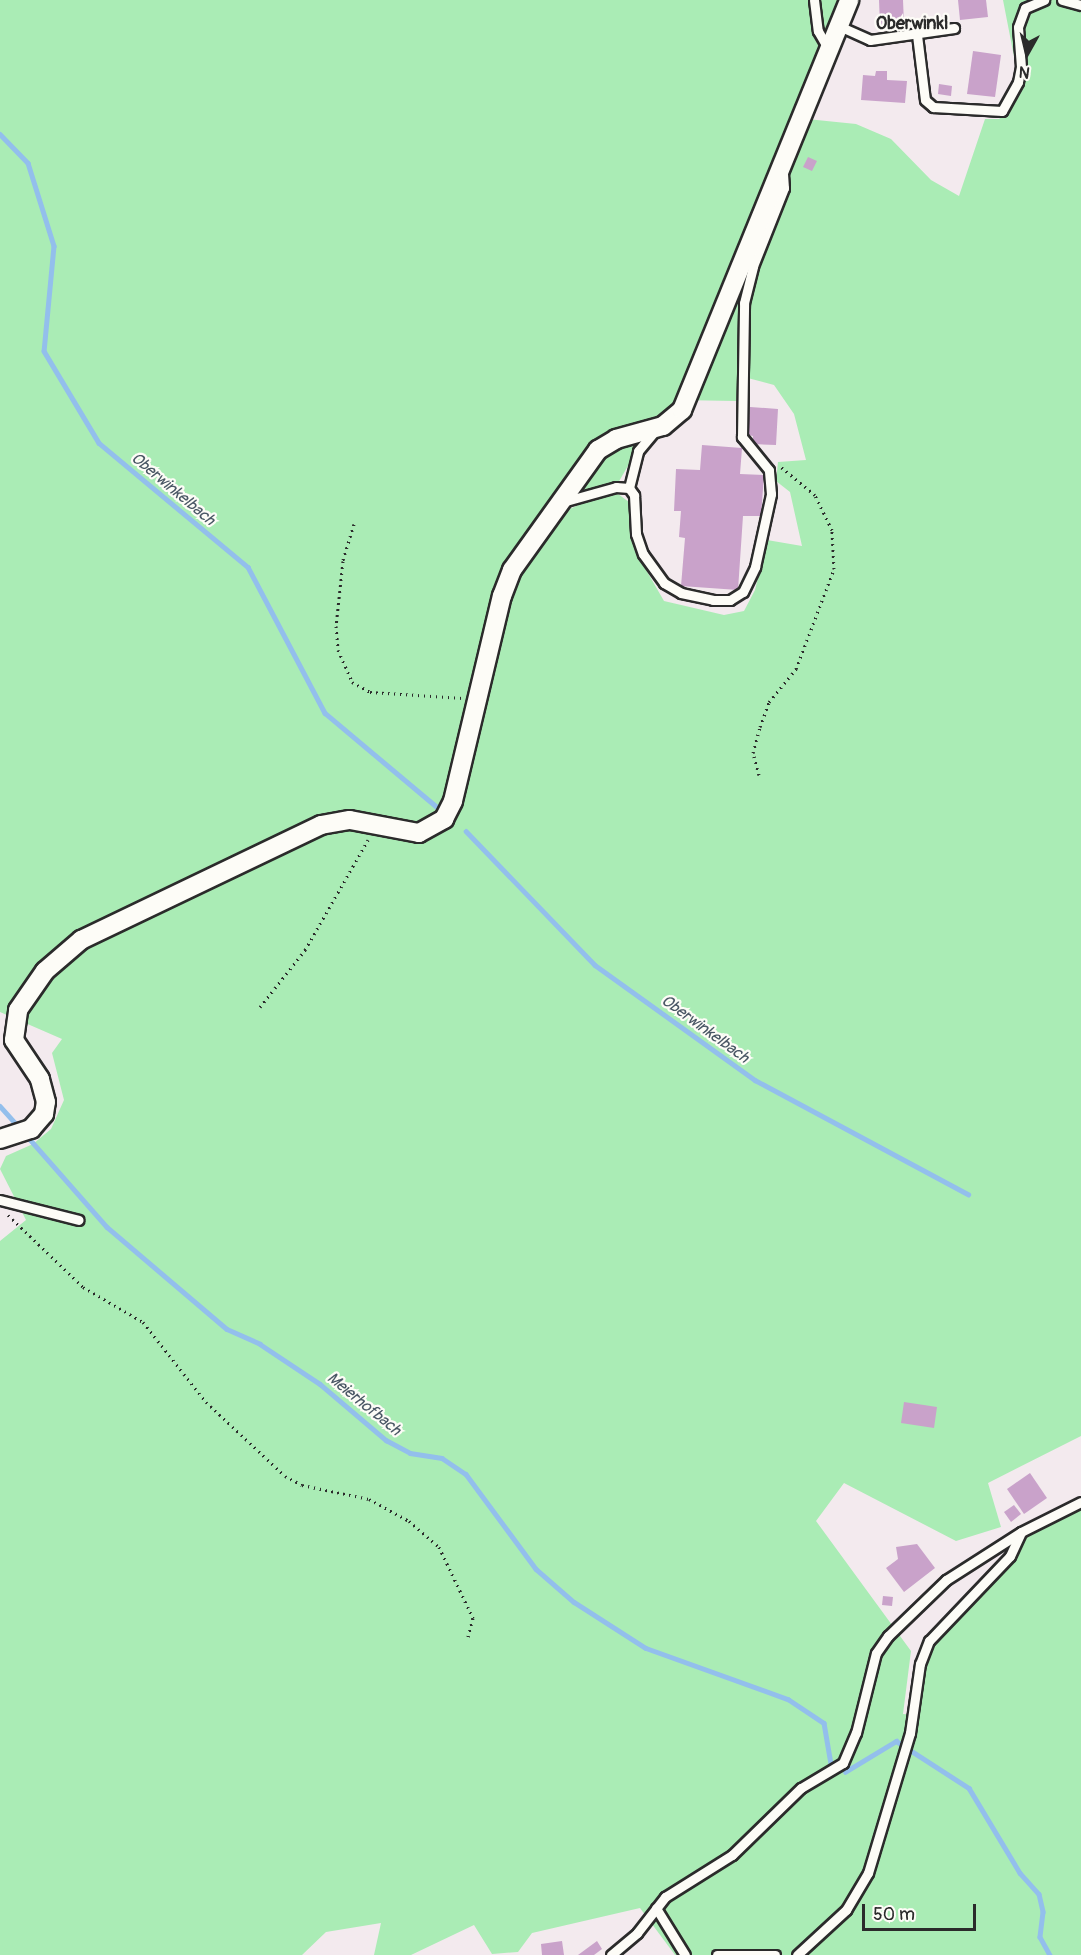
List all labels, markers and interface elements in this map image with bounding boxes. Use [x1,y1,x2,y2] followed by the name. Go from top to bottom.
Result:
[876,13,948,35] district label: Oberwinkl
[997,24,1057,84] north arrow
[1018,61,1031,82] text: N
[127,448,219,530] water label: Oberwinkelbach
[658,991,752,1067] water label: Oberwinkelbach
[323,1368,405,1440] water label: Meierhofbach
[865,1892,979,1930] scale bar
[873,1903,915,1926] text: 50 m

